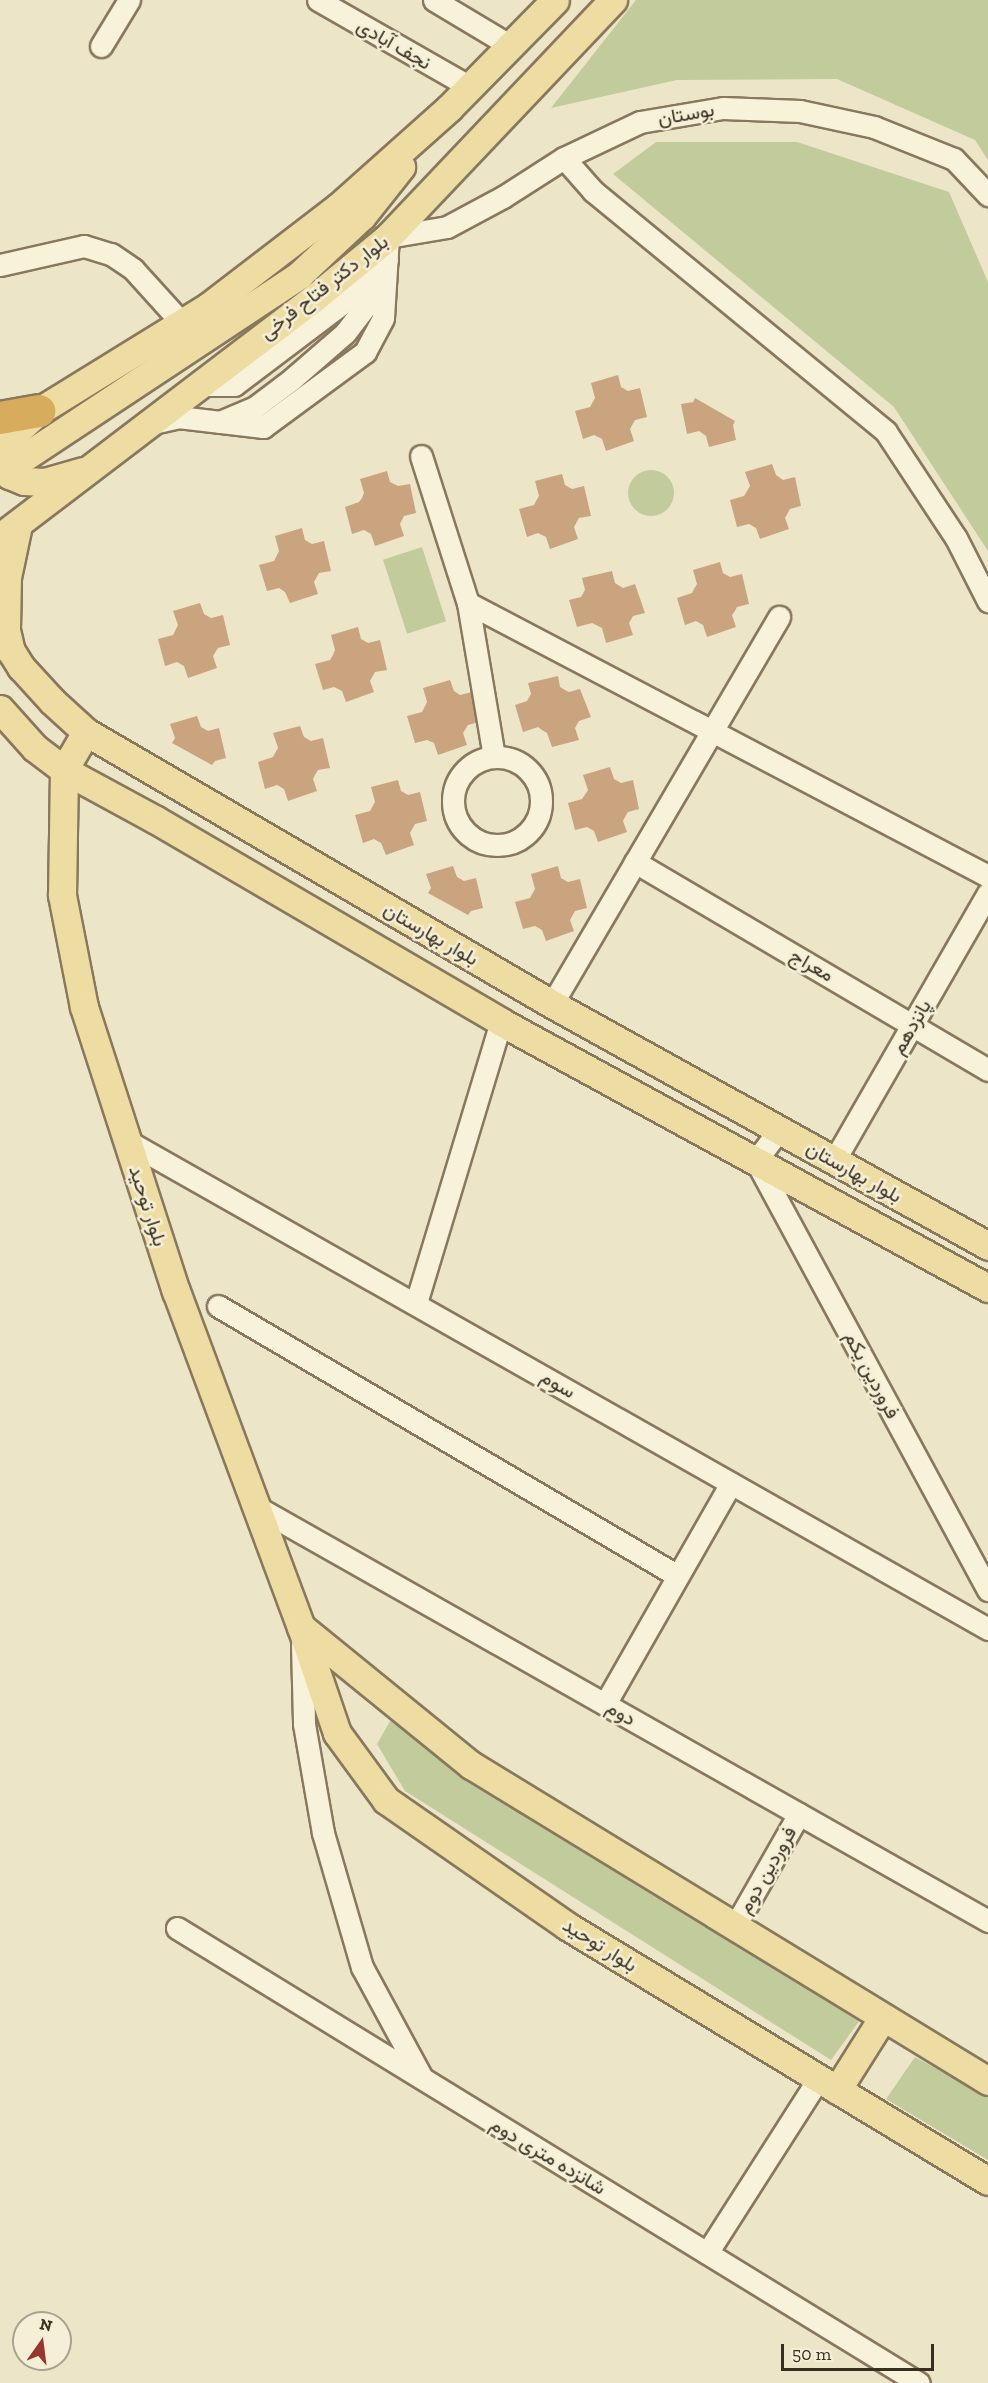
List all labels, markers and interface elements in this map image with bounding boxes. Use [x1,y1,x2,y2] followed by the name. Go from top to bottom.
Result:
[353,13,435,75] street label: نجف آبادی
[656,97,716,131] street label: بوستان
[255,229,393,345] street label: بلوار دکتر فتاح فرخی
[379,897,483,971] street label: بلوار بهارستان
[786,943,838,987] street label: معراج
[886,995,936,1059] street label: پانزدهم
[802,1136,906,1208] street label: بلوار بهارستان
[124,1163,172,1249] street label: بلوار توحید
[839,1327,905,1423] street label: فروردین یکم
[536,1364,580,1404] street label: سوم
[602,1695,640,1731] street label: دوم
[732,1822,802,1918] street label: فروردین دوم
[558,1913,642,1977] street label: بلوار توحید
[486,2112,610,2200] street label: شانزده متری دوم
[12,2311,72,2371] north arrow
[38,2314,54,2336] text: N
[784,2332,937,2370] scale bar
[792,2343,831,2365] text: 50 m

